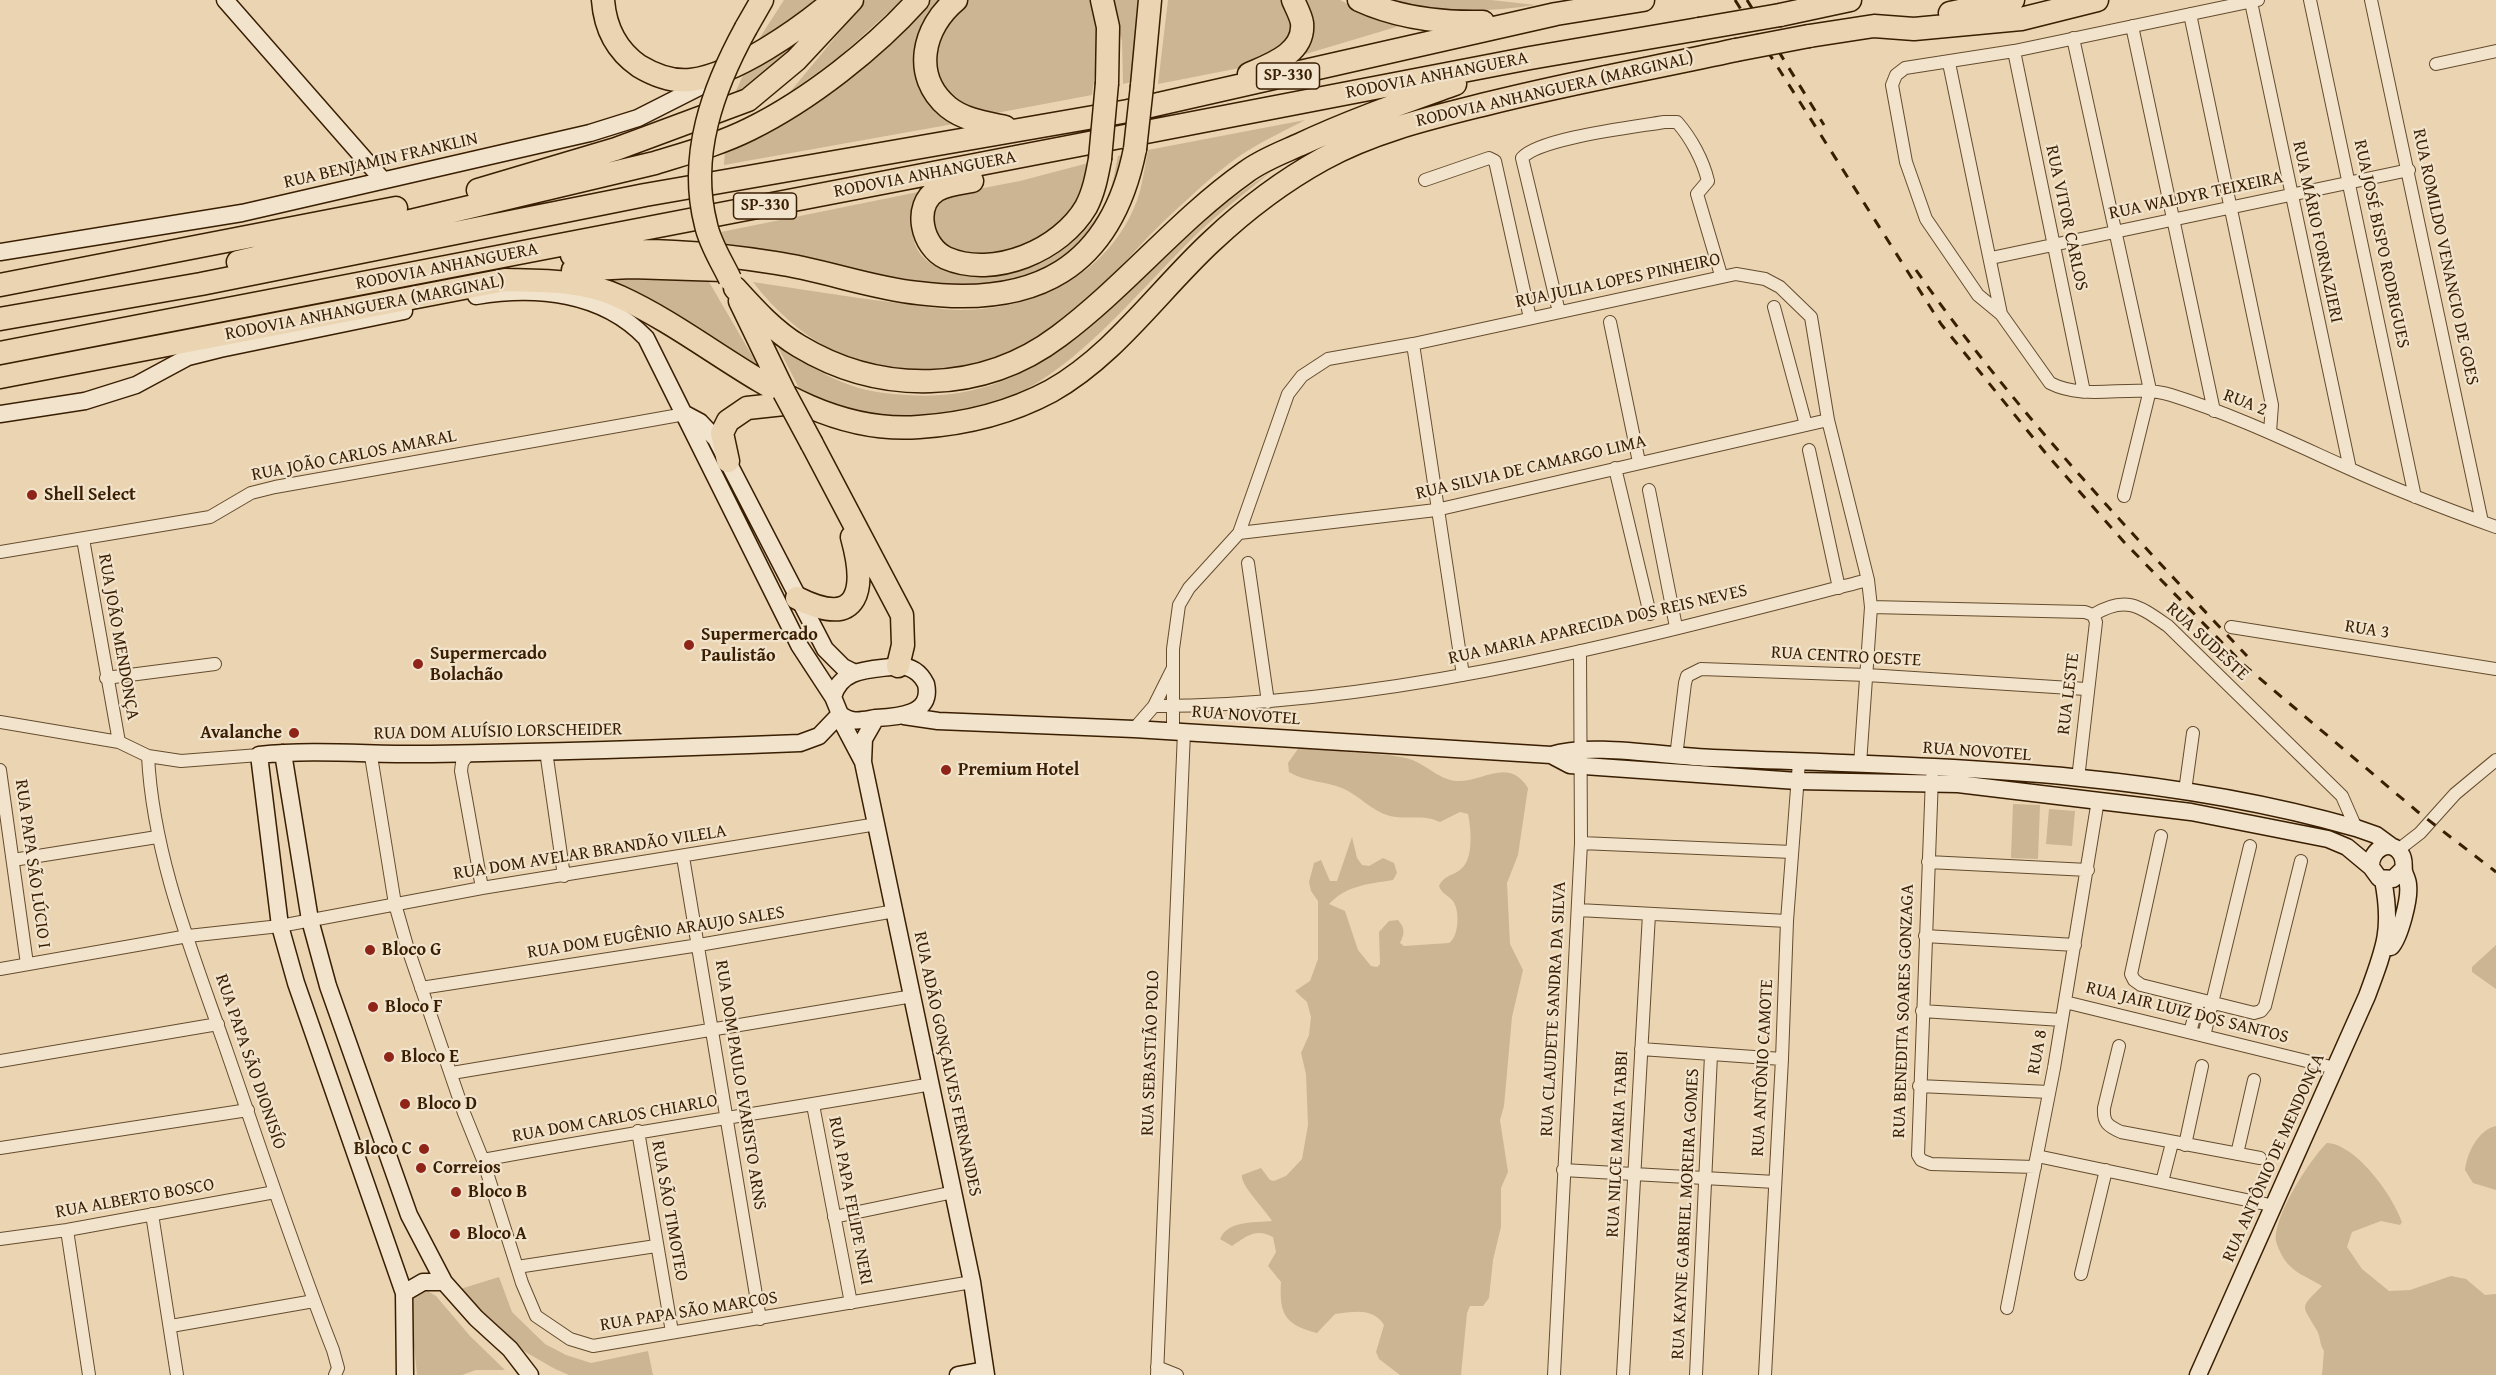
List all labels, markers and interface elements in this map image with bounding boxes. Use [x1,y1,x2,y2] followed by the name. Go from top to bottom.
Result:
[1344,48,1530,104] street label: RODOVIA ANHANGUERA
[1414,48,1696,132] street label: RODOVIA ANHANGUERA (MARGINAL)
[1256,63,1320,89] road number: SP-330
[2407,127,2483,387] street label: RUA ROMILDO VENANCIO DE GOES
[282,128,480,194] street label: RUA BENJAMIN FRANKLIN
[2348,138,2414,350] street label: RUA JOSÉ BISPO RODRIGUES
[2287,139,2347,325] street label: RUA MÁRIO FORNAZIERI
[2040,143,2092,293] street label: RUA VITOR CARLOS
[832,147,1018,203] street label: RODOVIA ANHANGUERA
[2107,167,2285,225] street label: RUA WALDYR TEIXEIRA
[734,193,796,219] road number: SP-330
[354,239,540,295] street label: RODOVIA ANHANGUERA
[1514,249,1722,313] street label: RUA JULIA LOPES PINHEIRO
[223,270,507,346] street label: RODOVIA ANHANGUERA (MARGINAL)
[2220,385,2270,421] street label: RUA 2
[250,426,458,486] street label: RUA JOÃO CARLOS AMARAL
[1414,431,1648,505] street label: RUA SILVIA DE CAMARGO LIMA
[44,484,136,506] place label: Shell Select
[25,488,39,502] marker: Shell Select
[93,552,143,722] street label: RUA JOÃO MENDONÇA
[1446,580,1750,670] street label: RUA MARIA APARECIDA DOS REIS NEVES
[2161,598,2253,686] street label: RUA SUDESTE
[2343,616,2391,644] street label: RUA 3
[701,624,818,666] place label: Supermercado Paulistão
[682,638,696,652] marker: Supermercado Paulistão
[1770,642,1922,672] street label: RUA CENTRO OESTE
[430,643,547,686] place label: Supermercado Bolachão
[2053,652,2085,736] street label: RUA LESTE
[411,657,425,671] marker: Supermercado Bolachão
[1191,701,1301,731] street label: RUA NOVOTEL
[373,719,623,745] street label: RUA DOM ALUÍSIO LORSCHEIDER
[200,722,282,744] place label: Avalanche
[287,726,301,740] marker: Avalanche
[1922,737,2032,767] street label: RUA NOVOTEL
[958,759,1079,781] place label: Premium Hotel
[939,763,953,777] marker: Premium Hotel
[9,778,55,950] street label: RUA PAPA SÃO LÚCIO I
[452,821,728,885] street label: RUA DOM AVELAR BRANDÃO VILELA
[1537,881,1571,1137] street label: RUA CLAUDETE SANDRA DA SILVA
[1889,884,1919,1138] street label: RUA BENEDITA SOARES GONZAGA
[526,902,786,964] street label: RUA DOM EUGÊNIO ARAUJO SALES
[908,930,986,1198] street label: RUA ADÃO GONÇALVES FERNANDES
[382,939,441,961] place label: Bloco G
[363,943,377,957] marker: Bloco G
[710,959,770,1211] street label: RUA DOM PAULO EVARISTO ARNS
[1137,970,1165,1136] street label: RUA SEBASTIÃO POLO
[210,972,290,1152] street label: RUA PAPA SÃO DIONISÍO
[2083,977,2291,1049] street label: RUA JAIR LUIZ DOS SANTOS
[1748,979,1778,1157] street label: RUA ANTÔNIO CAMOTE
[385,996,442,1018] place label: Bloco F
[366,1000,380,1014] marker: Bloco F
[2023,1028,2053,1076] street label: RUA 8
[401,1046,459,1068] place label: Bloco E
[382,1050,396,1064] marker: Bloco E
[1602,1050,1634,1238] street label: RUA NILCE MARIA TABBI
[2218,1050,2330,1266] street label: RUA ANTÔNIO DE MENDONÇA
[1668,1068,1704,1360] street label: RUA KAYNE GABRIEL MOREIRA GOMES
[511,1090,719,1148] street label: RUA DOM CARLOS CHIARLO
[417,1093,477,1115] place label: Bloco D
[398,1097,412,1111] marker: Bloco D
[823,1115,877,1287] street label: RUA PAPA FELIPE NERI
[354,1138,412,1160] place label: Bloco C
[646,1139,692,1283] street label: RUA SÃO TIMOTEO
[417,1142,431,1156] marker: Bloco C
[433,1157,501,1179] place label: Correios
[414,1161,428,1175] marker: Correios
[54,1174,216,1224] street label: RUA ALBERTO BOSCO
[468,1181,527,1203] place label: Bloco B
[449,1185,463,1199] marker: Bloco B
[467,1223,527,1245] place label: Bloco A
[448,1227,462,1241] marker: Bloco A
[599,1287,779,1337] street label: RUA PAPA SÃO MARCOS

